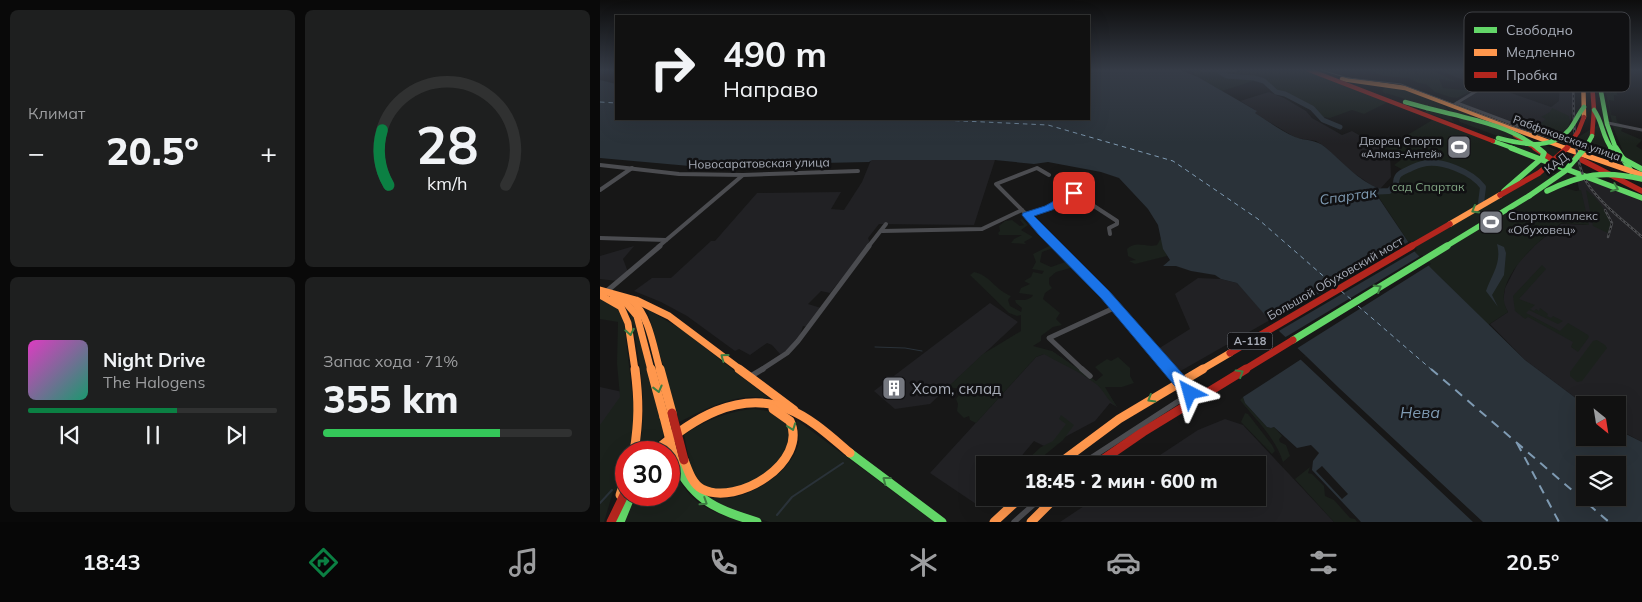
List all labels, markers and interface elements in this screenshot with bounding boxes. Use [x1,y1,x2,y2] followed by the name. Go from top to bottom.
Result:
[1464,12,1630,92] legend
[1506,21,1573,39] text: Свободно
[723,32,827,76] text: 490 m
[640,35,705,100] icon: right
[1506,43,1575,61] text: Медленно
[1506,66,1558,84] text: Пробка
[723,75,818,103] text: Направо
[28,103,85,123] text: Климат
[416,112,479,177] text: 28
[1511,112,1623,164] street label: Рабфаковская улица
[106,127,199,175] text: 20.5°
[1359,134,1442,161] place label: Дворец Спорта «Алмаз-Антей»
[1446,134,1472,160] sports icon: Дворец Спорта «Алмаз-Антей»
[28,135,45,170] text: −
[260,135,277,170] text: +
[1541,149,1571,177] street label: КАД
[688,154,830,172] street label: Новосаратовская улица
[427,172,468,194] text: km/h
[1053,172,1095,214] pin
[1060,179,1088,207] icon: arrive
[1391,179,1465,194] park label: сад Спартак
[1610,182,1619,192] one-way arrow
[1318,183,1378,209] water label: Спартак
[1471,203,1480,213] one-way arrow
[1508,208,1598,237] place label: Спорткомплекс «Обуховец»
[1478,209,1504,235] sports icon: Спорткомплекс «Обуховец»
[1264,233,1406,323] street label: Большой Обуховский мост
[1373,285,1382,295] one-way arrow
[624,327,634,336] one-way arrow
[1228,332,1272,350] road number: А-118
[103,348,205,372] text: Night Drive
[323,351,458,371] text: Запас хода · 71%
[720,354,730,363] one-way arrow
[1163,366,1215,418] position arrow
[1234,369,1243,379] one-way arrow
[103,372,205,392] text: The Halogens
[323,375,459,423] text: 355 km
[881,375,907,401] building icon: Xсom, склад
[912,379,1001,398] place label: Xсom, склад
[652,385,663,394] one-way arrow
[1147,393,1156,403] one-way arrow
[1576,396,1626,446] north arrow
[1576,396,1626,506] map controls
[1400,402,1440,422] water label: Нева
[56,421,84,449] icon: previous
[139,421,167,449] icon: pause
[222,421,250,449] icon: next
[786,422,796,430] one-way arrow
[615,441,680,506] speed limit sign: 30
[1576,456,1626,506] button: layers
[1024,469,1218,493] text: 18:45 · 2 мин · 600 m
[883,478,892,486] one-way arrow
[699,496,708,505] one-way arrow
[306,545,341,580] icon: directions
[506,545,541,580] icon: music
[706,545,741,580] icon: phone
[906,545,941,580] icon: climate
[1106,545,1141,580] icon: car
[1306,545,1341,580] icon: filters
[83,548,141,576] text: 18:43
[1506,548,1559,576] text: 20.5°

